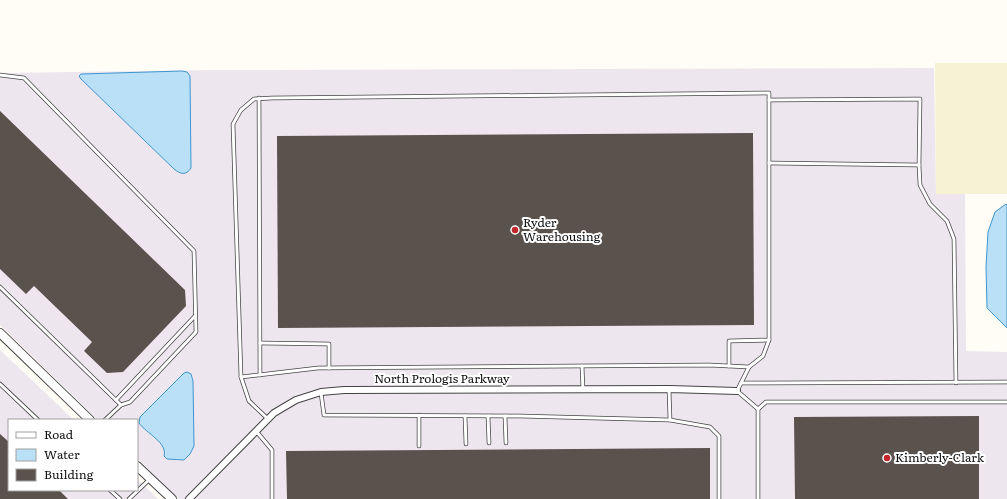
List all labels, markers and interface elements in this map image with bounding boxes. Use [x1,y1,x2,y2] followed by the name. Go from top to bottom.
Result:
[523,213,601,245] place label: Ryder Warehousing
[510,225,520,235] marker: Ryder Warehousing
[374,369,510,387] street label: North Prologis Parkway
[8,419,138,491] legend
[44,425,74,443] text: Road
[44,445,80,463] text: Water
[895,448,985,466] place label: Kimberly-Clark
[882,453,892,463] marker: Kimberly-Clark
[44,465,94,483] text: Building

